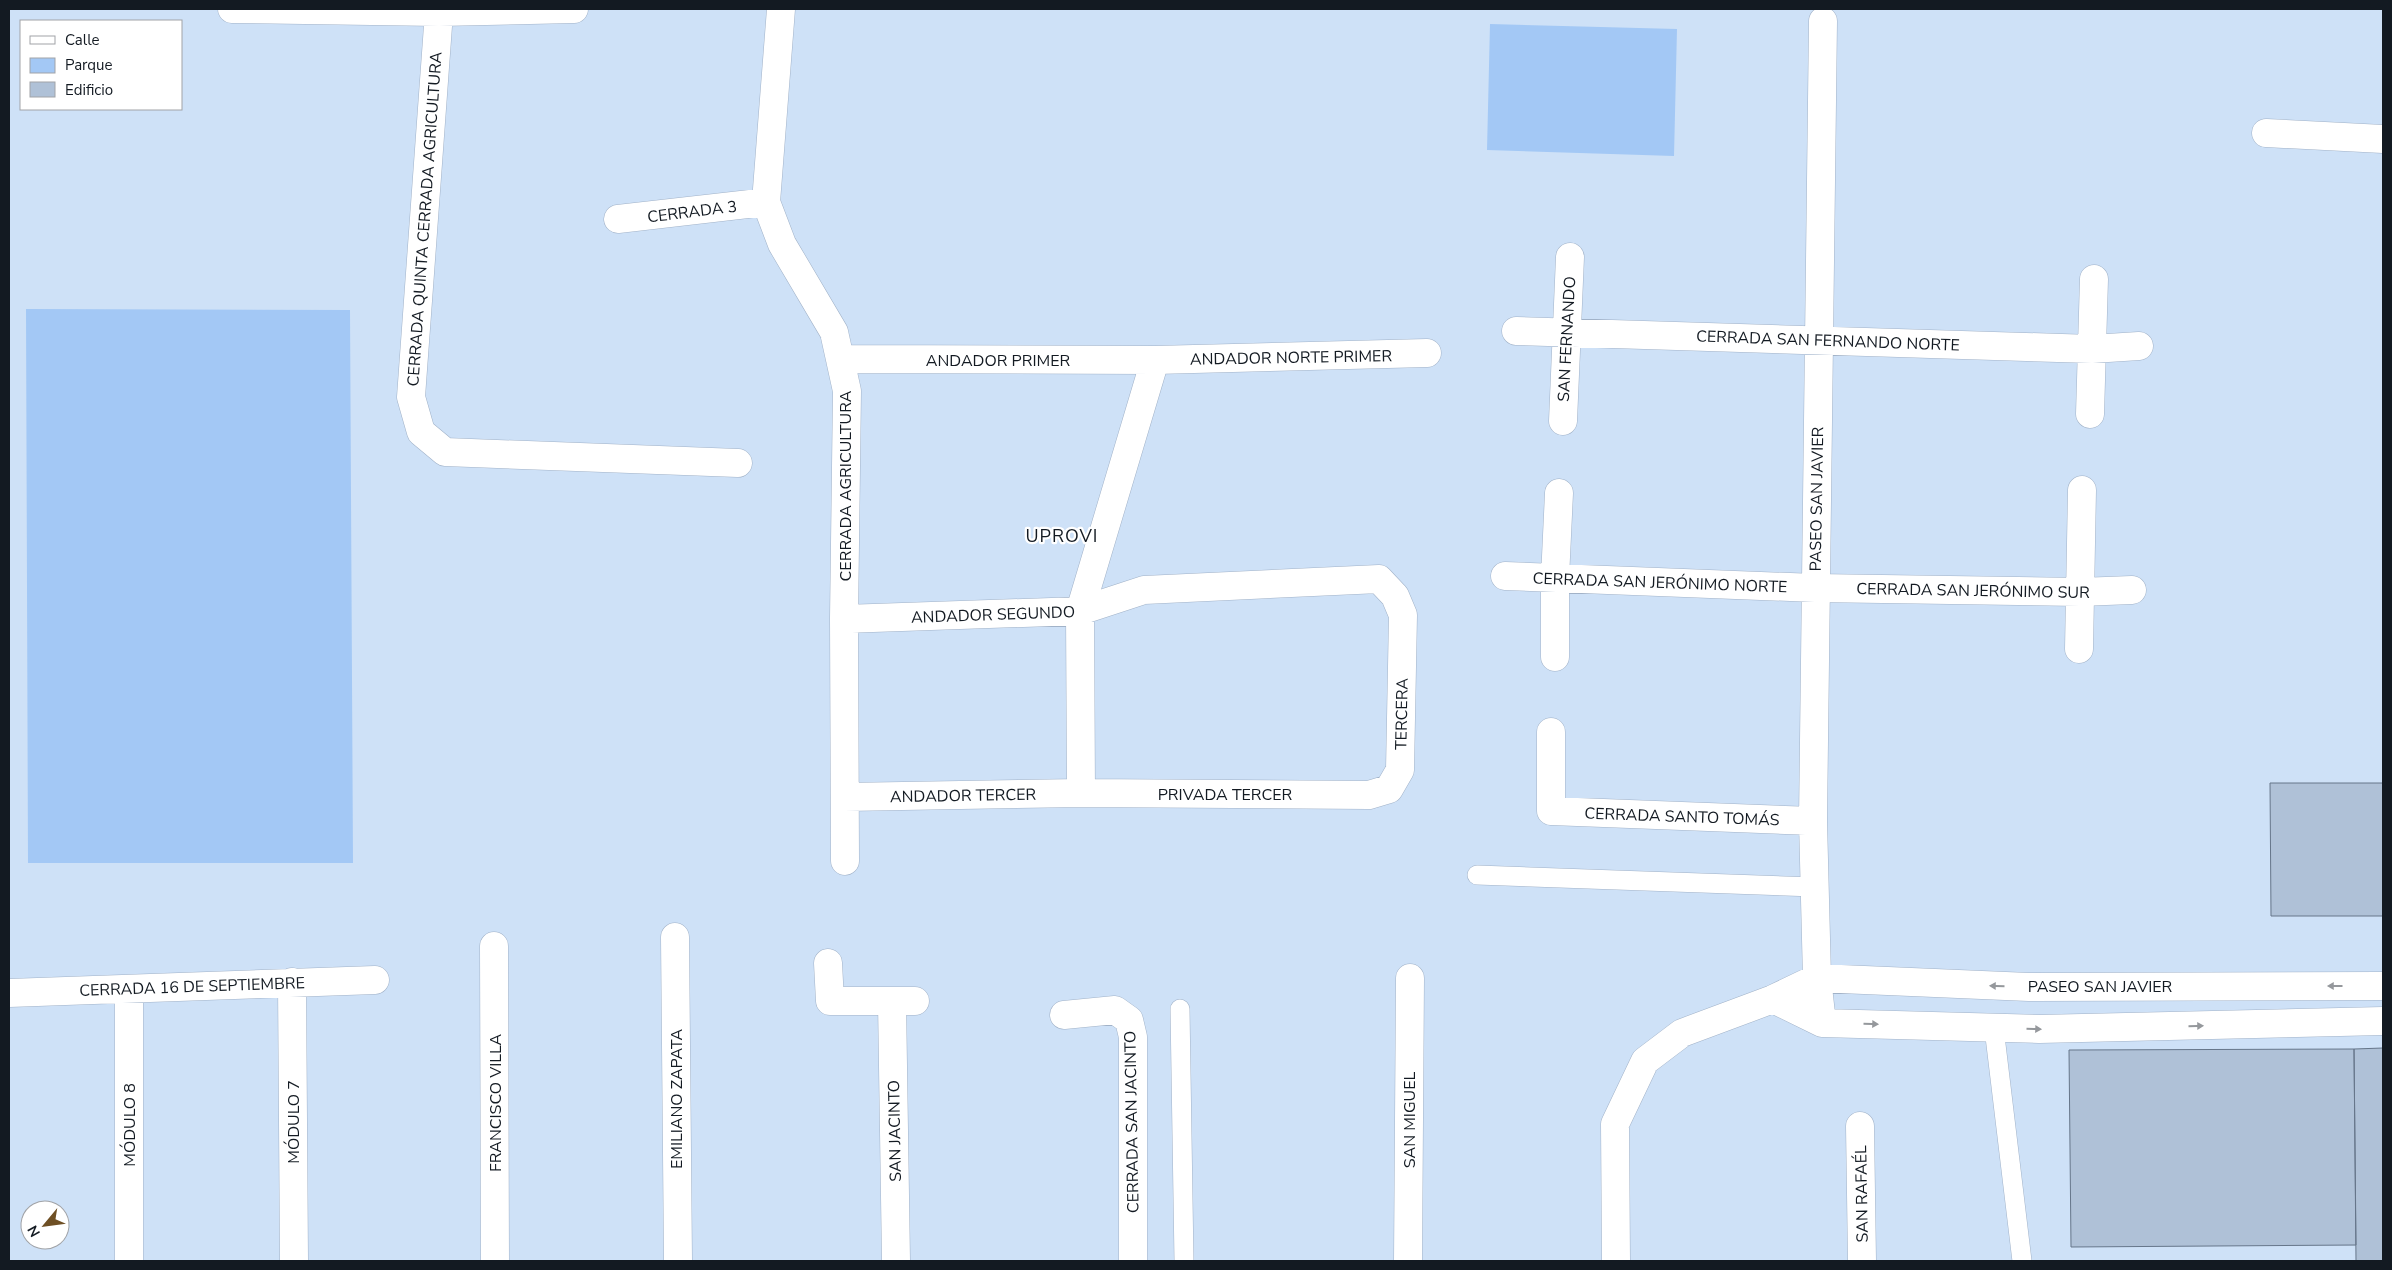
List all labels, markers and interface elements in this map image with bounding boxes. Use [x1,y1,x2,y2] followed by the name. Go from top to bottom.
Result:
[20,20,182,110] legend
[65,30,100,50] text: Calle
[402,51,448,387] street label: CERRADA QUINTA CERRADA AGRICULTURA
[65,55,113,75] text: Parque
[65,80,113,100] text: Edificio
[646,196,738,228] street label: CERRADA 3
[1553,276,1581,402] street label: SAN FERNANDO
[1696,325,1960,357] street label: CERRADA SAN FERNANDO NORTE
[1190,345,1392,371] street label: ANDADOR NORTE PRIMER
[926,350,1071,372] street label: ANDADOR PRIMER
[835,390,857,581] street label: CERRADA AGRICULTURA
[1805,426,1829,572] street label: PASEO SAN JAVIER
[1026,524,1098,548] district label: UPROVI
[1532,568,1788,598] street label: CERRADA SAN JERÓNIMO NORTE
[1856,578,2090,604] street label: CERRADA SAN JERÓNIMO SUR
[911,601,1075,629] street label: ANDADOR SEGUNDO
[1390,678,1414,750] street label: TERCERA
[890,784,1037,808] street label: ANDADOR TERCER
[1158,784,1293,806] street label: PRIVADA TERCER
[1584,803,1780,831] street label: CERRADA SANTO TOMÁS
[79,972,305,1002] street label: CERRADA 16 DE SEPTIEMBRE
[2028,976,2173,998] street label: PASEO SAN JAVIER
[1989,982,2005,990] one-way arrow
[2326,982,2342,990] one-way arrow
[1863,1020,1879,1028] one-way arrow
[2188,1022,2204,1030] one-way arrow
[2026,1025,2042,1033] one-way arrow
[666,1029,688,1169] street label: EMILIANO ZAPATA
[1119,1031,1145,1213] street label: CERRADA SAN JACINTO
[485,1034,507,1172] street label: FRANCISCO VILLA
[1399,1071,1421,1168] street label: SAN MIGUEL
[283,1080,305,1164] street label: MÓDULO 7
[883,1080,907,1182] street label: SAN JACINTO
[119,1083,141,1167] street label: MÓDULO 8
[1850,1145,1874,1243] street label: SAN RAFAÉL
[20,1200,70,1250] north arrow
[23,1222,45,1240] text: N

